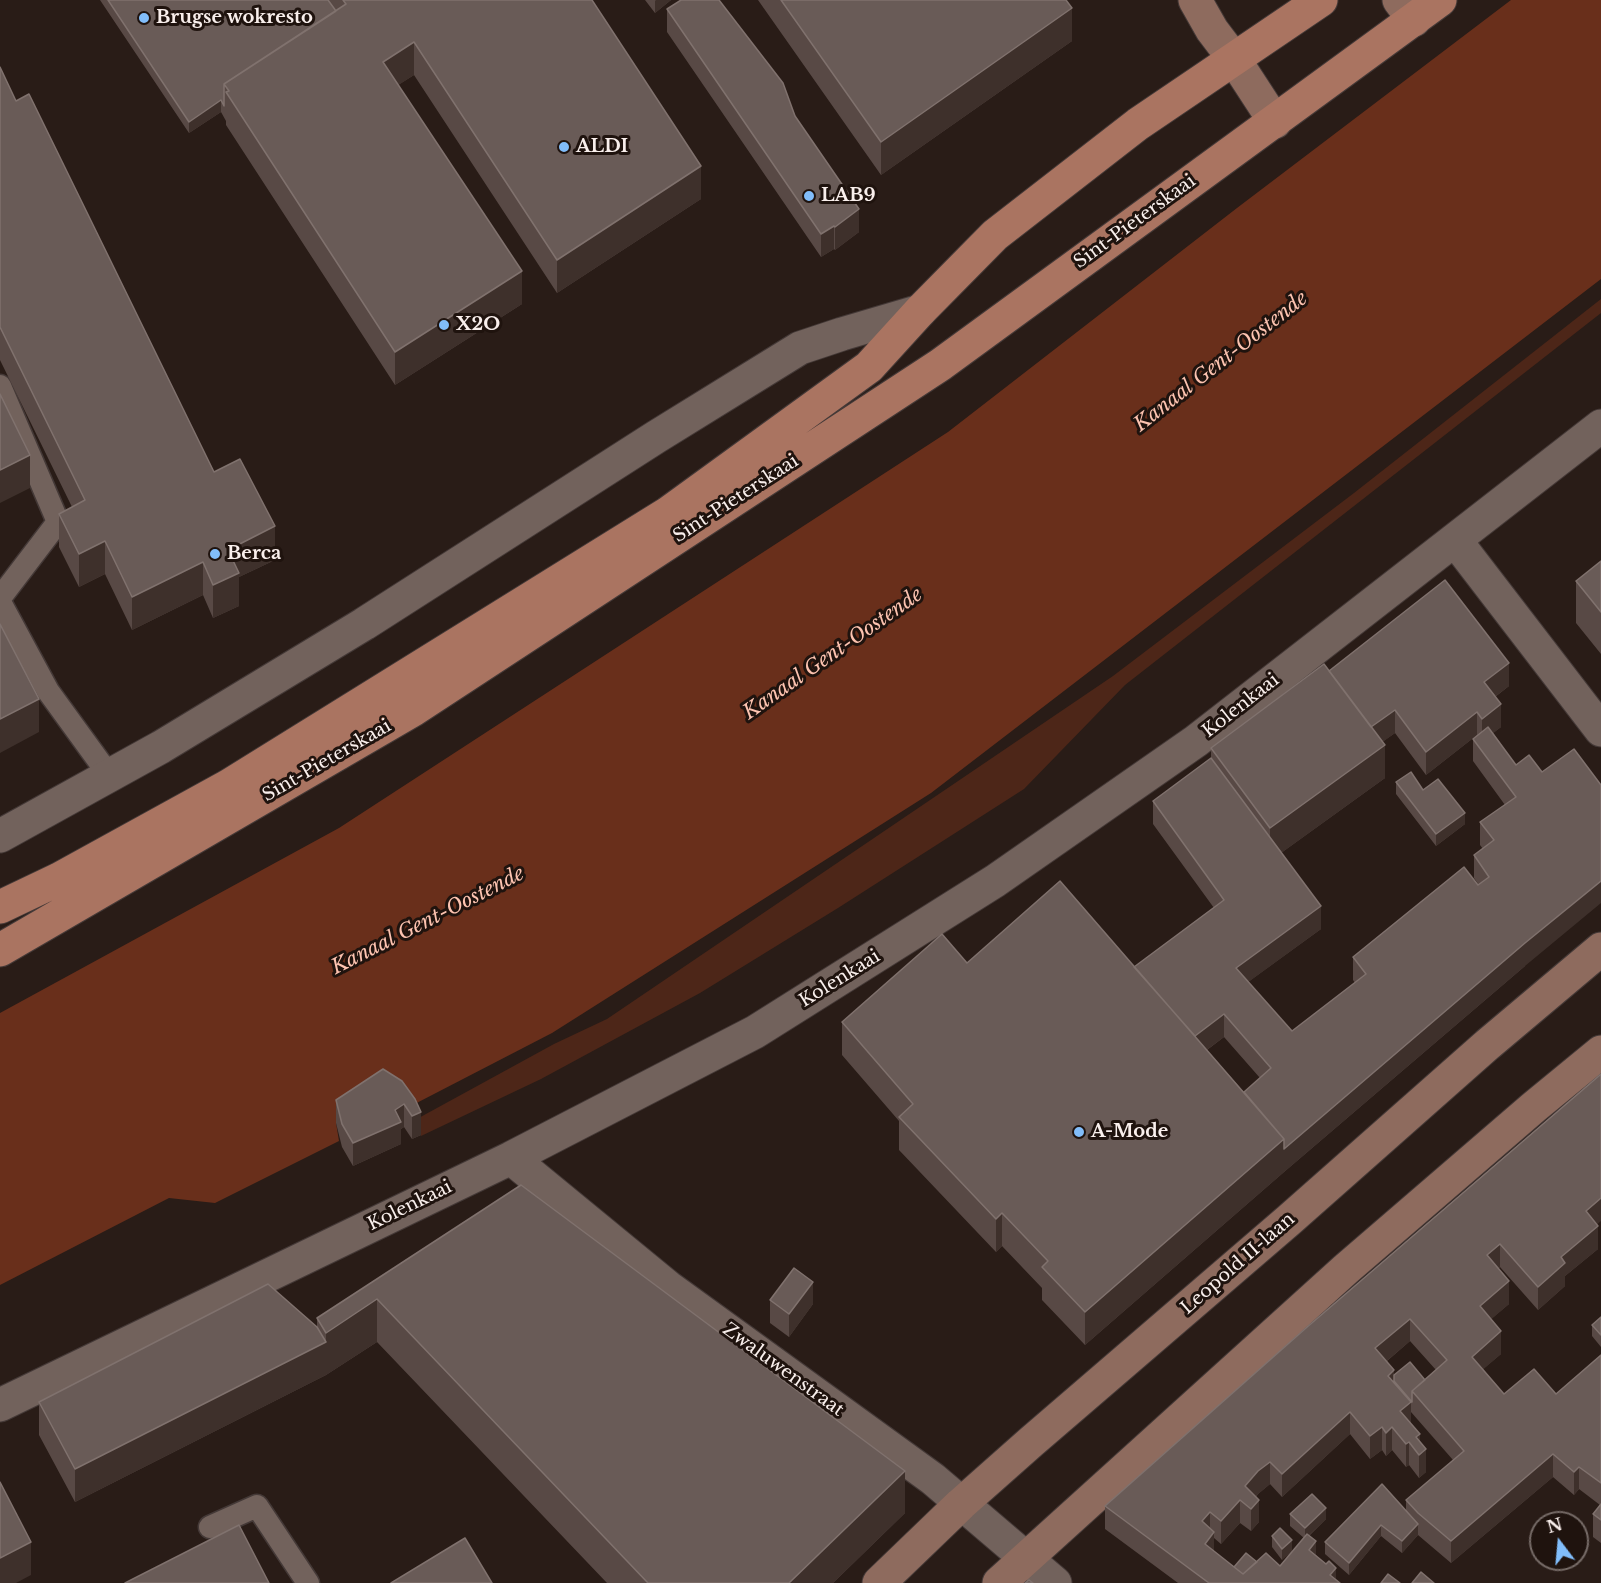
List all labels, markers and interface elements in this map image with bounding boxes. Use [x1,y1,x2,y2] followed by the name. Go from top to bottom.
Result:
[156,7,313,29] place label: Brugse wokresto
[137,11,151,25] marker: Brugse wokresto
[576,136,628,158] place label: ALDI
[557,140,571,154] marker: ALDI
[1070,171,1200,273] street label: Sint-Pieterskaai
[821,185,876,207] place label: LAB9
[802,189,816,203] marker: LAB9
[1129,287,1313,437] water label: Kanaal Gent-Oostende
[456,314,500,336] place label: X2O
[437,318,451,332] marker: X2O
[669,450,803,548] street label: Sint-Pieterskaai
[227,543,281,565] place label: Berca
[208,547,222,561] marker: Berca
[739,583,927,725] water label: Kanaal Gent-Oostende
[1198,669,1284,743] street label: Kolenkaai
[259,715,395,807] street label: Sint-Pieterskaai
[327,862,529,980] water label: Kanaal Gent-Oostende
[796,946,884,1012] street label: Kolenkaai
[1091,1121,1168,1143] place label: A-Mode
[1072,1125,1086,1139] marker: A-Mode
[364,1176,456,1236] street label: Kolenkaai
[1177,1209,1299,1319] street label: Leopold II-laan
[718,1319,848,1421] street label: Zwaluwenstraat
[1529,1511,1589,1571] north arrow
[1545,1514,1565,1537] text: N

